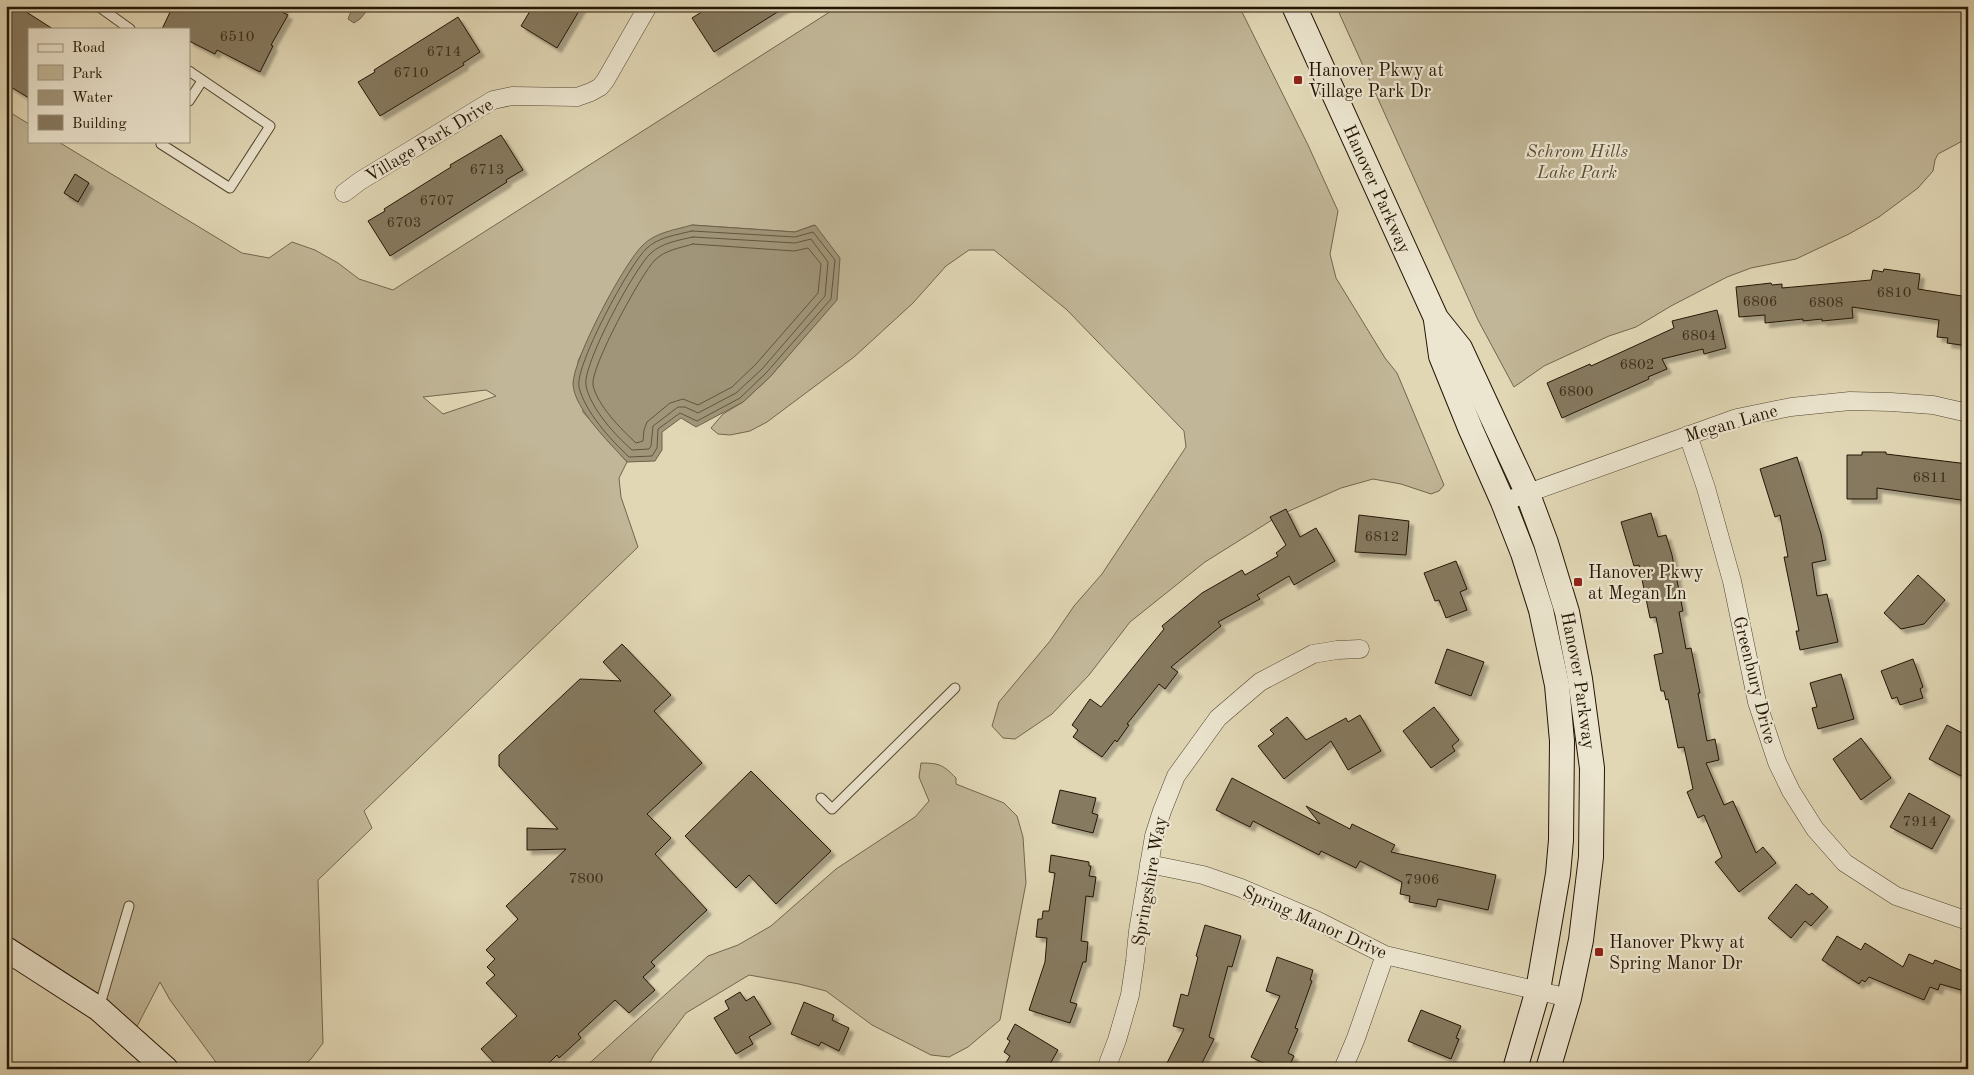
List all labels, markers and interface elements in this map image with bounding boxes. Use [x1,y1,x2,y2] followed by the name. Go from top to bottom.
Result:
[28,28,190,142] legend
[220,30,254,45] house number: 6510
[72,41,106,56] text: Road
[427,45,461,60] house number: 6714
[1308,62,1444,101] place label: Hanover Pkwy at Village Park Dr
[394,66,428,81] house number: 6710
[72,67,103,82] text: Park
[1292,74,1304,86] marker: Hanover Pkwy at Village Park Dr
[72,91,113,106] text: Water
[363,96,496,186] street label: Village Park Drive
[72,117,127,132] text: Building
[1339,122,1414,257] street label: Hanover Parkway
[1526,143,1628,182] park label: Schrom Hills Lake Park
[470,163,504,178] house number: 6713
[420,194,454,209] house number: 6707
[387,216,421,231] house number: 6703
[1877,286,1911,301] house number: 6810
[1743,295,1777,310] house number: 6806
[1809,296,1843,311] house number: 6808
[1682,329,1716,344] house number: 6804
[1620,358,1654,373] house number: 6802
[1559,385,1593,400] house number: 6800
[1683,402,1780,446] street label: Megan Lane
[1913,471,1947,486] house number: 6811
[1365,530,1399,545] house number: 6812
[1588,564,1704,603] place label: Hanover Pkwy at Megan Ln
[1572,576,1584,588] marker: Hanover Pkwy at Megan Ln
[1557,610,1597,751] street label: Hanover Parkway
[1729,615,1779,746] street label: Greenbury Drive
[1130,815,1170,947] street label: Springshire Way
[1903,815,1937,830] house number: 7914
[569,872,603,887] house number: 7800
[1405,873,1439,888] house number: 7906
[1240,883,1389,963] street label: Spring Manor Drive
[1609,934,1745,973] place label: Hanover Pkwy at Spring Manor Dr
[1593,946,1605,958] marker: Hanover Pkwy at Spring Manor Dr

